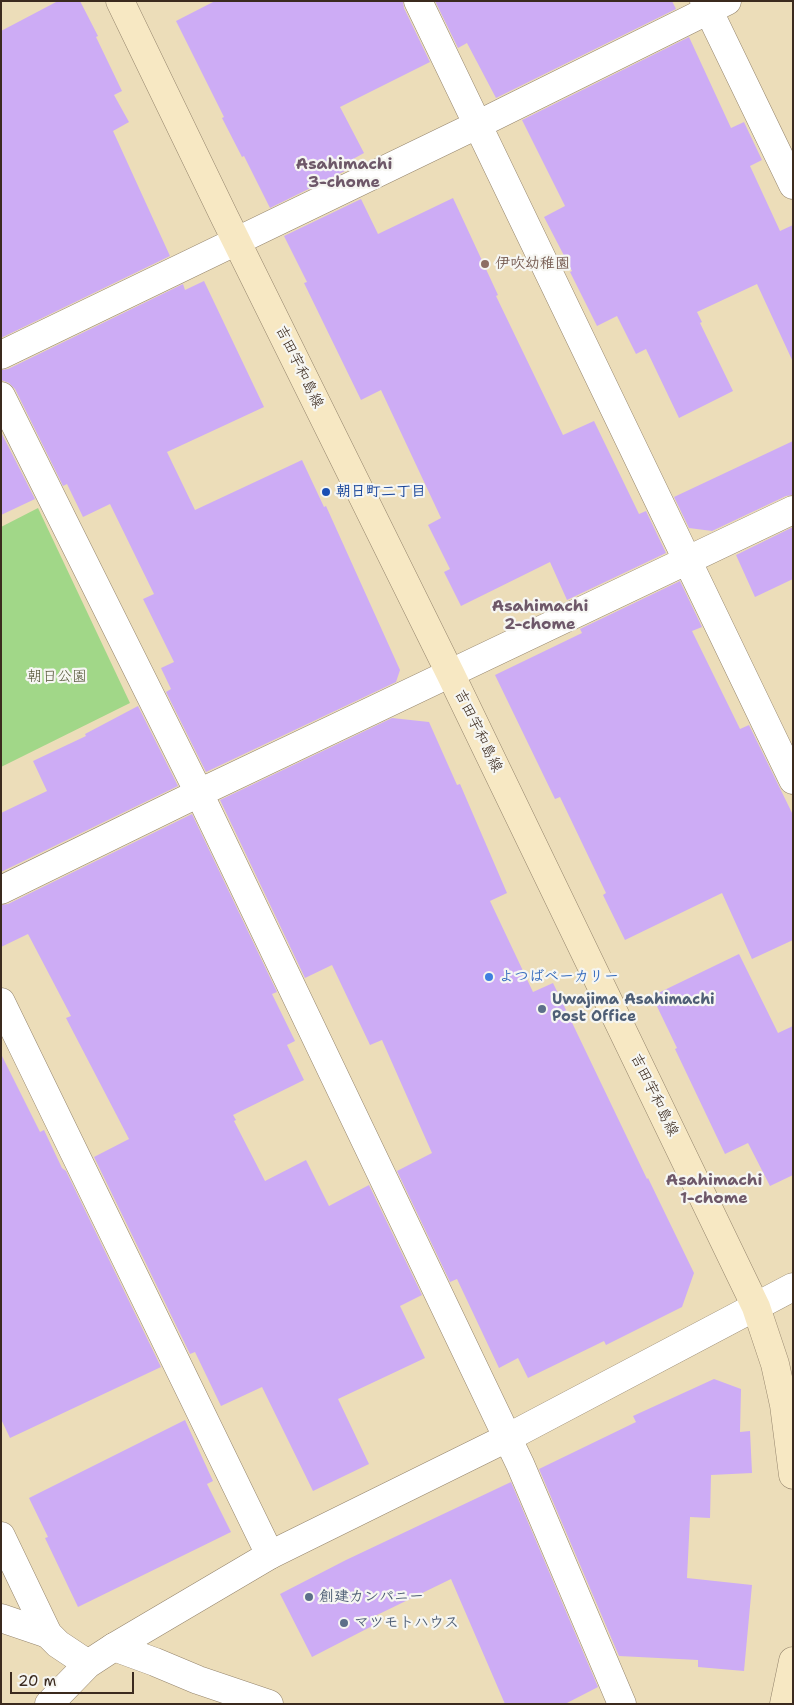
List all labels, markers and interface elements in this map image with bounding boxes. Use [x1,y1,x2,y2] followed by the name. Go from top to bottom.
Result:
[296,155,392,193] district label: Asahimachi 3-chome
[495,255,570,273] place label: 伊吹幼稚園
[479,258,491,270] marker: 伊吹幼稚園
[271,323,327,411] street label: 吉田宇和島線
[336,483,426,501] place label: 朝日町二丁目
[320,486,332,498] marker: 朝日町二丁目
[492,597,588,635] district label: Asahimachi 2-chome
[27,668,87,686] park label: 朝日公園
[450,687,506,775] street label: 吉田宇和島線
[499,968,619,986] place label: よつばベーカリー
[483,971,495,983] marker: よつばベーカリー
[552,991,715,1026] place label: Uwajima Asahimachi Post Office
[536,1003,548,1015] marker: Uwajima Asahimachi Post Office
[626,1051,682,1139] street label: 吉田宇和島線
[666,1171,762,1209] district label: Asahimachi 1-chome
[319,1588,424,1606] place label: 創建カンパニー
[303,1591,315,1603] marker: 創建カンパニー
[354,1614,459,1632] place label: マツモトハウス
[338,1617,350,1629] marker: マツモトハウス
[12,1662,136,1694] scale bar
[18,1671,57,1691] text: 20 m

